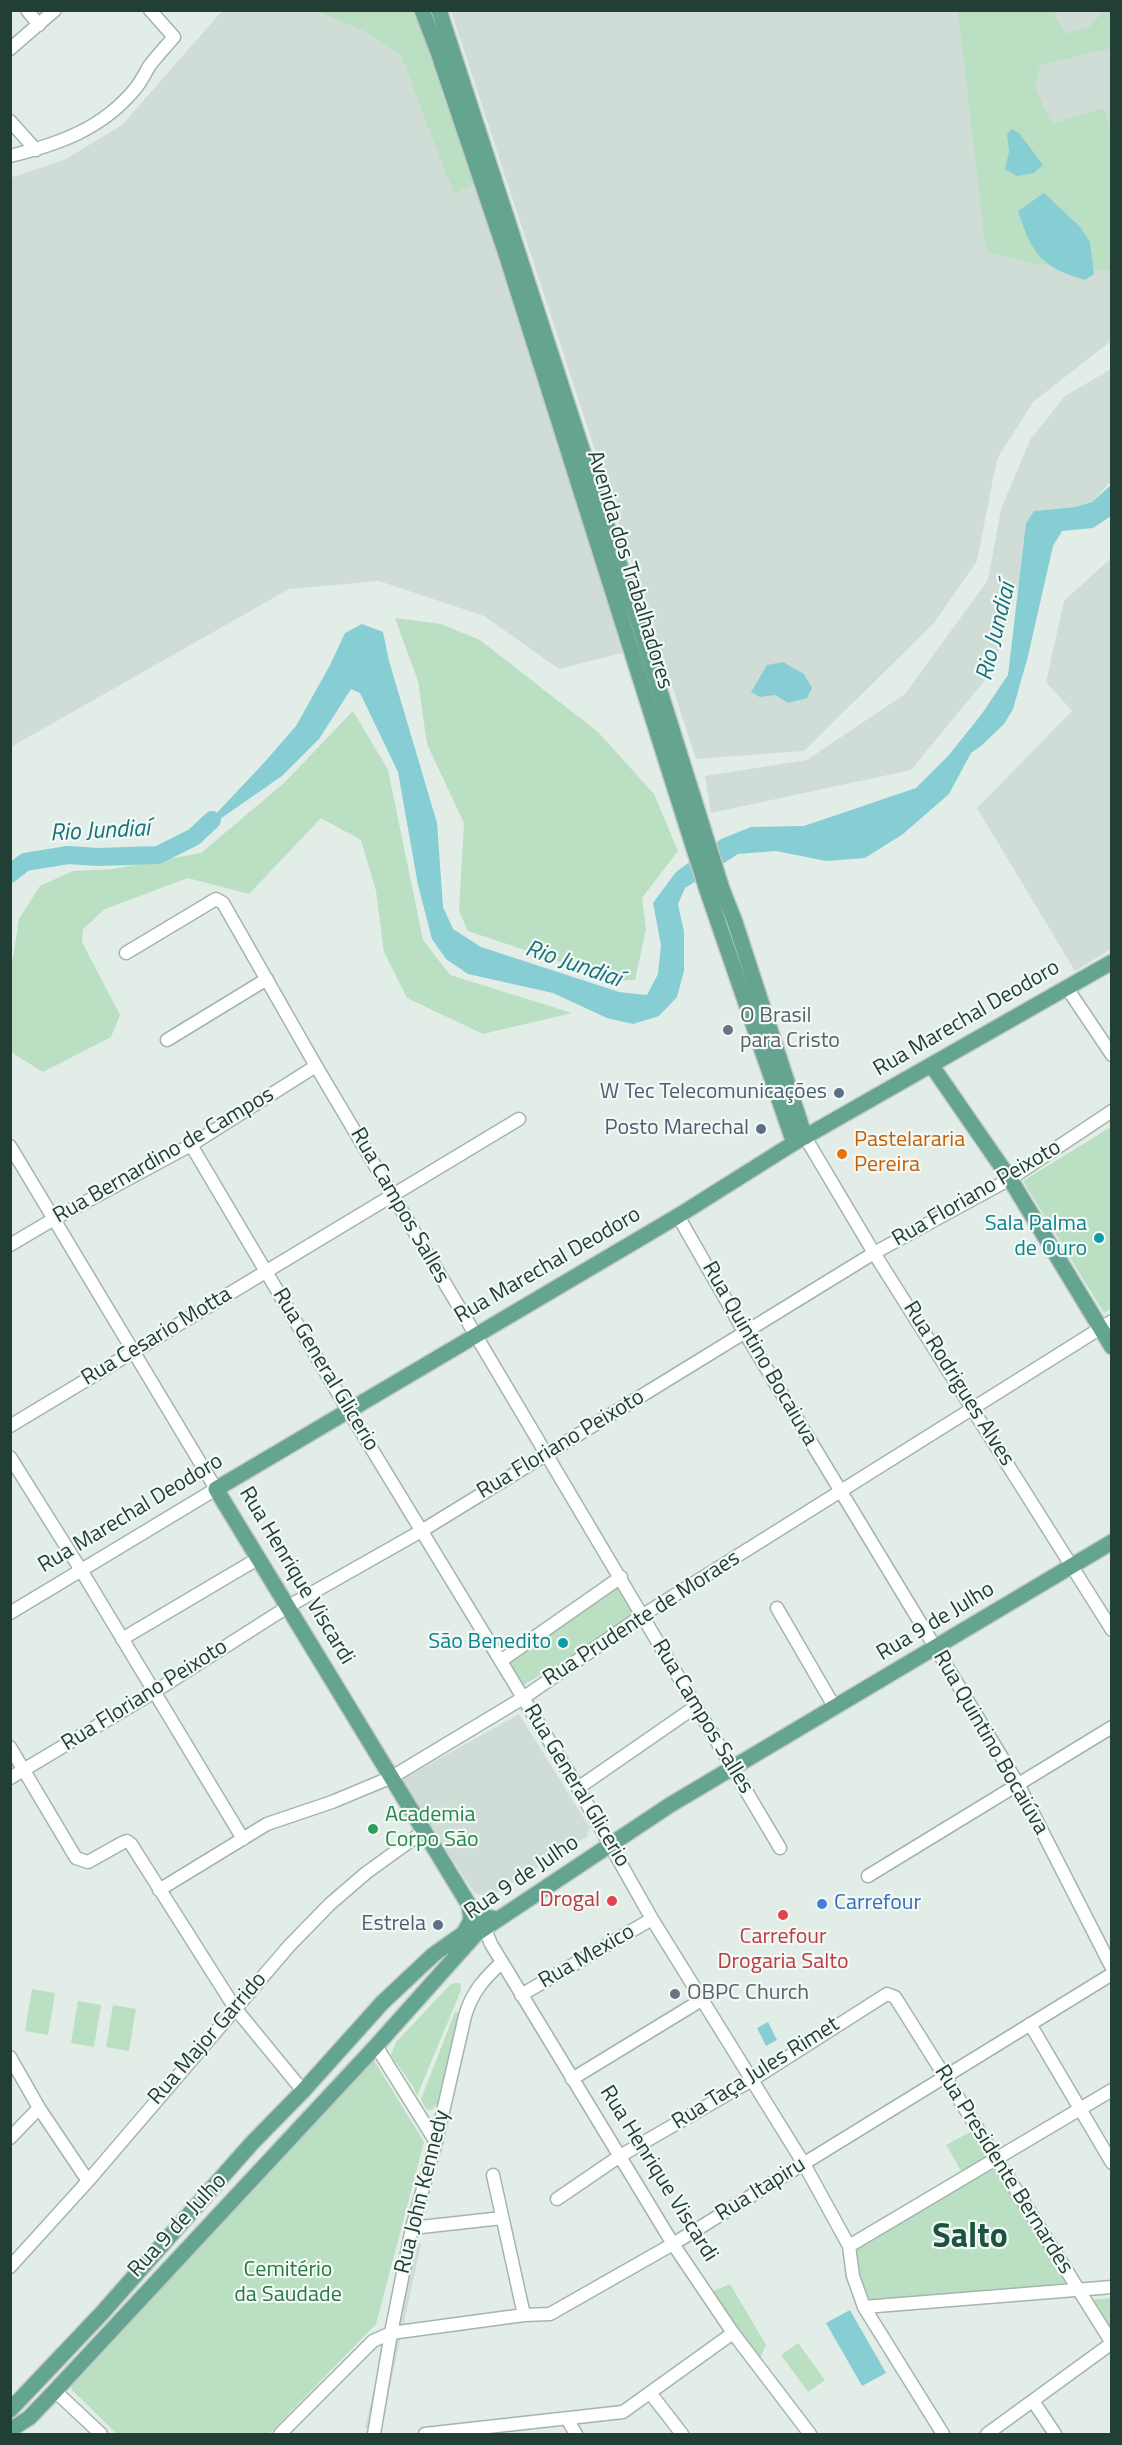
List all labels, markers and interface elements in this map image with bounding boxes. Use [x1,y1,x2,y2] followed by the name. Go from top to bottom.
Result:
[580,448,678,692] street label: Avenida dos Trabalhadores
[971,580,1023,684] water label: Rio Jundiaí
[49,815,151,849] water label: Rio Jundiaí
[521,935,625,995] water label: Rio Jundiaí
[869,955,1065,1083] street label: Rua Marechal Deodoro
[740,1004,840,1056] place label: O Brasil para Cristo
[721,1023,735,1037] marker: O Brasil para Cristo
[600,1080,827,1106] place label: W Tec Telecomunicações
[49,1082,279,1230] street label: Rua Bernardino de Campos
[832,1086,846,1100] marker: W Tec Telecomunicações
[605,1116,749,1142] place label: Posto Marechal
[754,1122,768,1136] marker: Posto Marechal
[344,1124,454,1288] street label: Rua Campos Salles
[854,1128,965,1180] place label: Pastelararia Pereira
[888,1135,1066,1253] street label: Rua Floriano Peixoto
[835,1147,849,1161] marker: Pastelararia Pereira
[450,1202,646,1330] street label: Rua Marechal Deodoro
[985,1212,1087,1264] place label: Sala Palma de Ouro
[1092,1231,1106,1245] marker: Sala Palma de Ouro
[695,1257,823,1451] street label: Rua Quintino Bocaiuva
[77,1282,237,1392] street label: Rua Cesario Motta
[266,1284,384,1456] street label: Rua General Glicerio
[897,1297,1019,1471] street label: Rua Rodrigues Alves
[473,1385,649,1505] street label: Rua Floriano Peixoto
[34,1448,228,1580] street label: Rua Marechal Deodoro
[233,1482,359,1670] street label: Rua Henrique Viscardi
[539,1546,745,1692] street label: Rua Prudente de Moraes
[872,1577,1000,1667] street label: Rua 9 de Julho
[428,1630,551,1656] place label: São Benedito
[57,1634,233,1758] street label: Rua Floriano Peixoto
[646,1635,758,1799] street label: Rua Campos Salles
[556,1636,570,1650] marker: São Benedito
[926,1646,1054,1840] street label: Rua Quintino Bocaiúva
[517,1700,635,1872] street label: Rua General Glicerio
[385,1803,479,1855] place label: Academia Corpo São
[366,1822,380,1836] marker: Academia Corpo São
[460,1830,584,1926] street label: Rua 9 de Julho
[539,1888,600,1914] place label: Drogal
[834,1891,921,1917] place label: Carrefour
[605,1894,619,1908] marker: Drogal
[815,1897,829,1911] marker: Carrefour
[776,1908,790,1922] marker: Carrefour Drogaria Salto
[361,1912,426,1938] place label: Estrela
[431,1918,445,1932] marker: Estrela
[534,1919,640,1995] street label: Rua Mexico
[717,1925,849,1976] place label: Carrefour Drogaria Salto
[143,1967,273,2111] street label: Rua Major Garrido
[687,1981,809,2007] place label: OBPC Church
[668,1987,682,2001] marker: OBPC Church
[668,2012,844,2136] street label: Rua Taça Jules Rimet
[928,2061,1078,2279] street label: Rua Presidente Bernardes
[593,2081,723,2267] street label: Rua Henrique Viscardi
[390,2107,456,2277] street label: Rua John Kennedy
[711,2152,811,2228] street label: Rua Itapiru
[123,2169,233,2283] street label: Rua 9 de Julho
[932,2219,1008,2259] district label: Salto
[234,2258,342,2310] park label: Cemitério da Saudade

